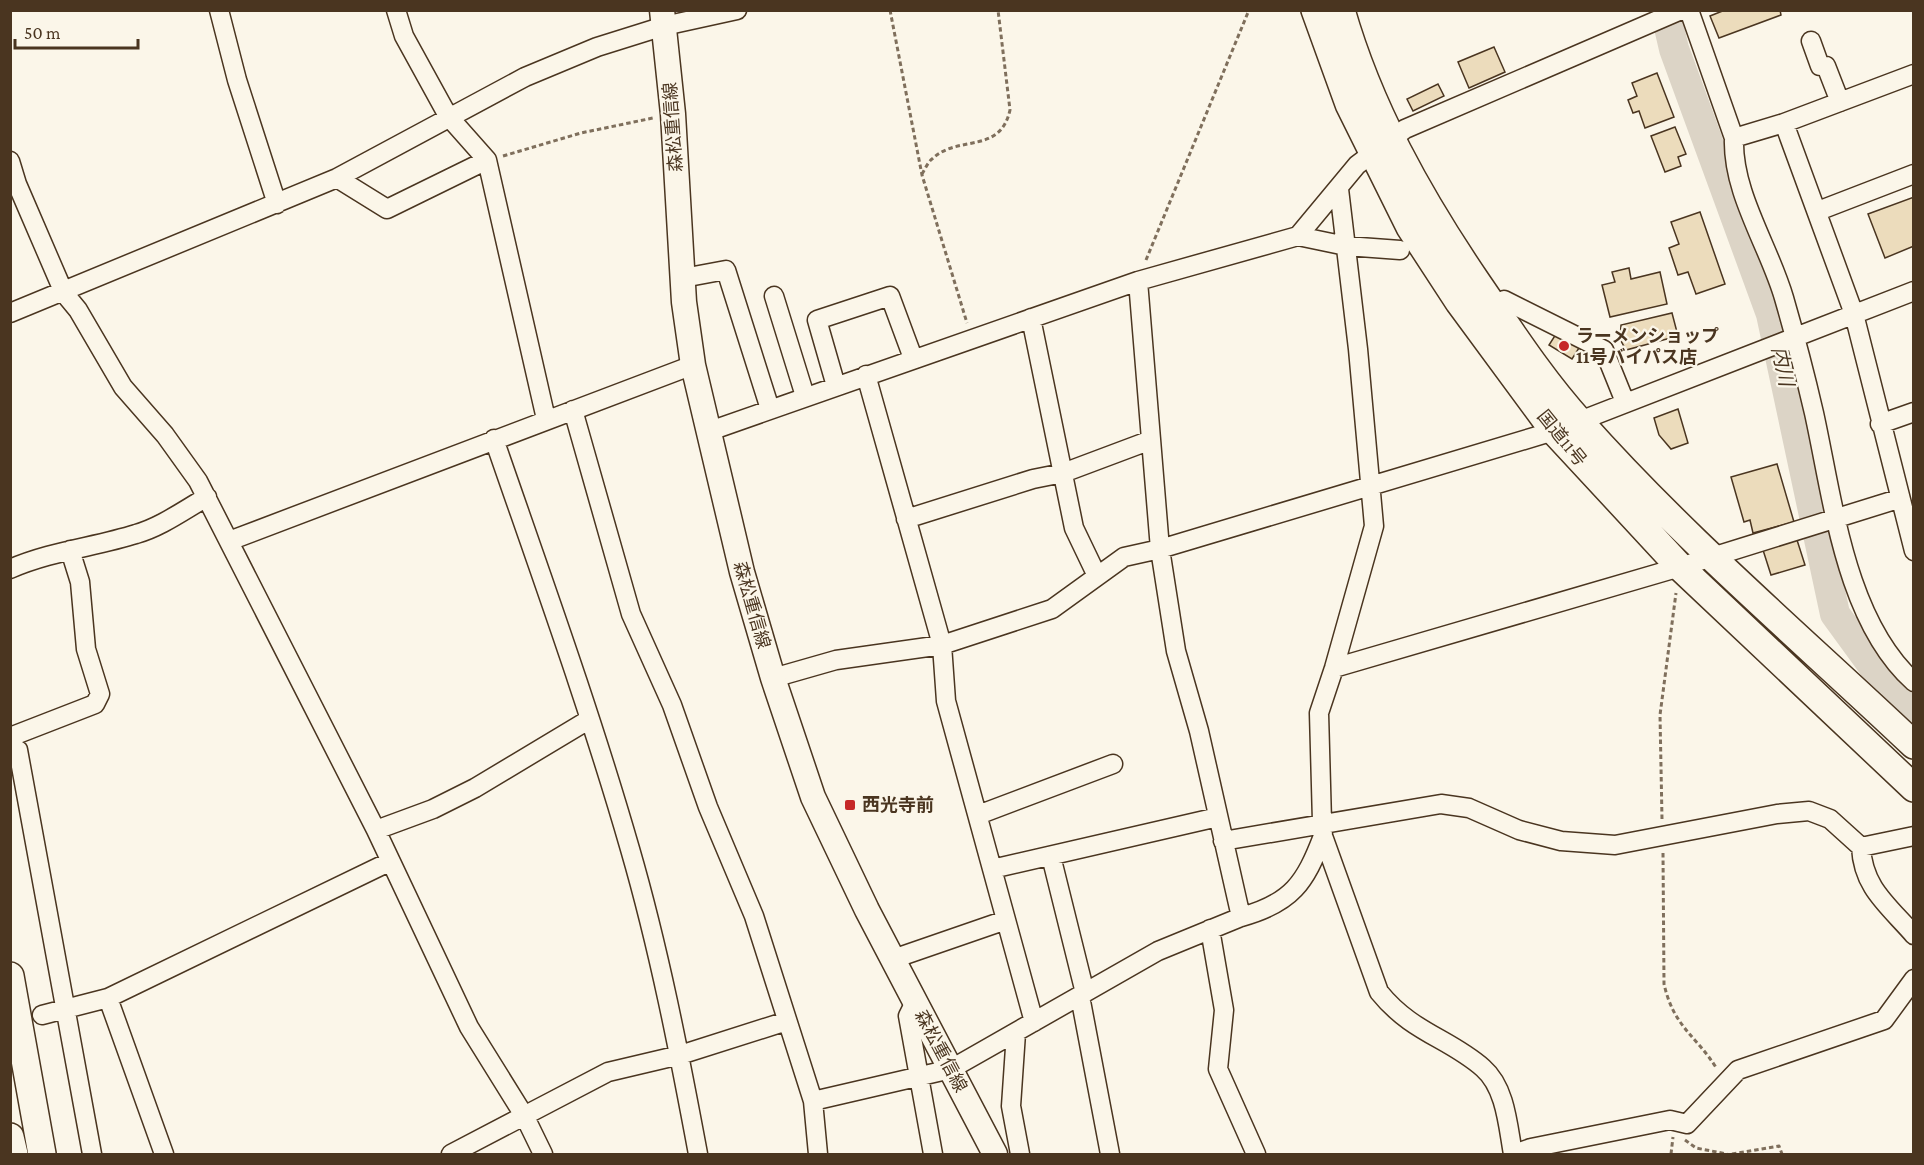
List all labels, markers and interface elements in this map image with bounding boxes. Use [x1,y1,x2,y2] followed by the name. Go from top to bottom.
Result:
[15,12,138,50] scale bar
[24,23,61,43] text: 50 m
[660,81,686,173] street label: 森松重信線
[1576,326,1719,367] place label: ラーメンショップ 11号バイパス店
[1557,339,1571,353] marker: ラーメンショップ 11号バイパス店
[1768,344,1798,390] water label: 内川
[1533,406,1591,470] street label: 国道11号
[730,559,774,651] street label: 森松重信線
[862,795,934,815] place label: 西光寺前
[843,798,857,812] marker: 西光寺前
[911,1007,971,1095] street label: 森松重信線

